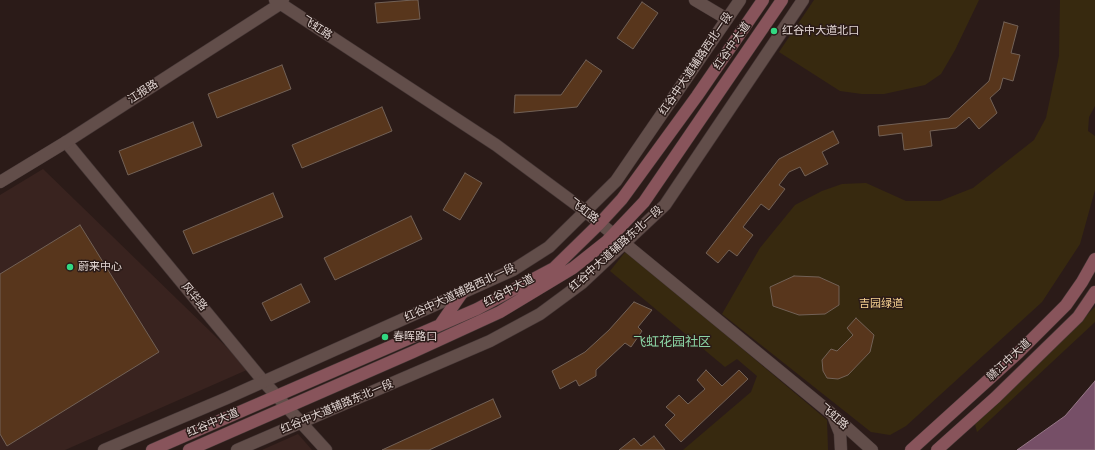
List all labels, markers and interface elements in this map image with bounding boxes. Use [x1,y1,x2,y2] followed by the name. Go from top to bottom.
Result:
[657,10,735,118] street label: 红谷中大道辅路西北一段
[300,13,334,43] street label: 飞虹路
[711,20,753,72] street label: 红谷中大道
[782,24,859,38] place label: 红谷中大道北口
[769,26,779,36] marker: 红谷中大道北口
[126,77,160,107] street label: 江报路
[567,196,601,226] street label: 飞虹路
[567,204,665,294] street label: 红谷中大道辅路东北一段
[78,260,122,274] place label: 蔚来中心
[402,261,518,325] street label: 红谷中大道辅路西北一段
[65,262,75,272] marker: 蔚来中心
[482,272,536,310] street label: 红谷中大道
[178,280,210,314] street label: 风华路
[859,297,903,311] park label: 吉园绿道
[393,330,437,344] place label: 春晖路口
[380,332,390,342] marker: 春晖路口
[633,335,711,351] district label: 飞虹花园社区
[984,336,1034,384] street label: 赣江中大道
[279,377,395,437] street label: 红谷中大道辅路东北一段
[817,401,851,433] street label: 飞虹路
[185,406,241,440] street label: 红谷中大道

